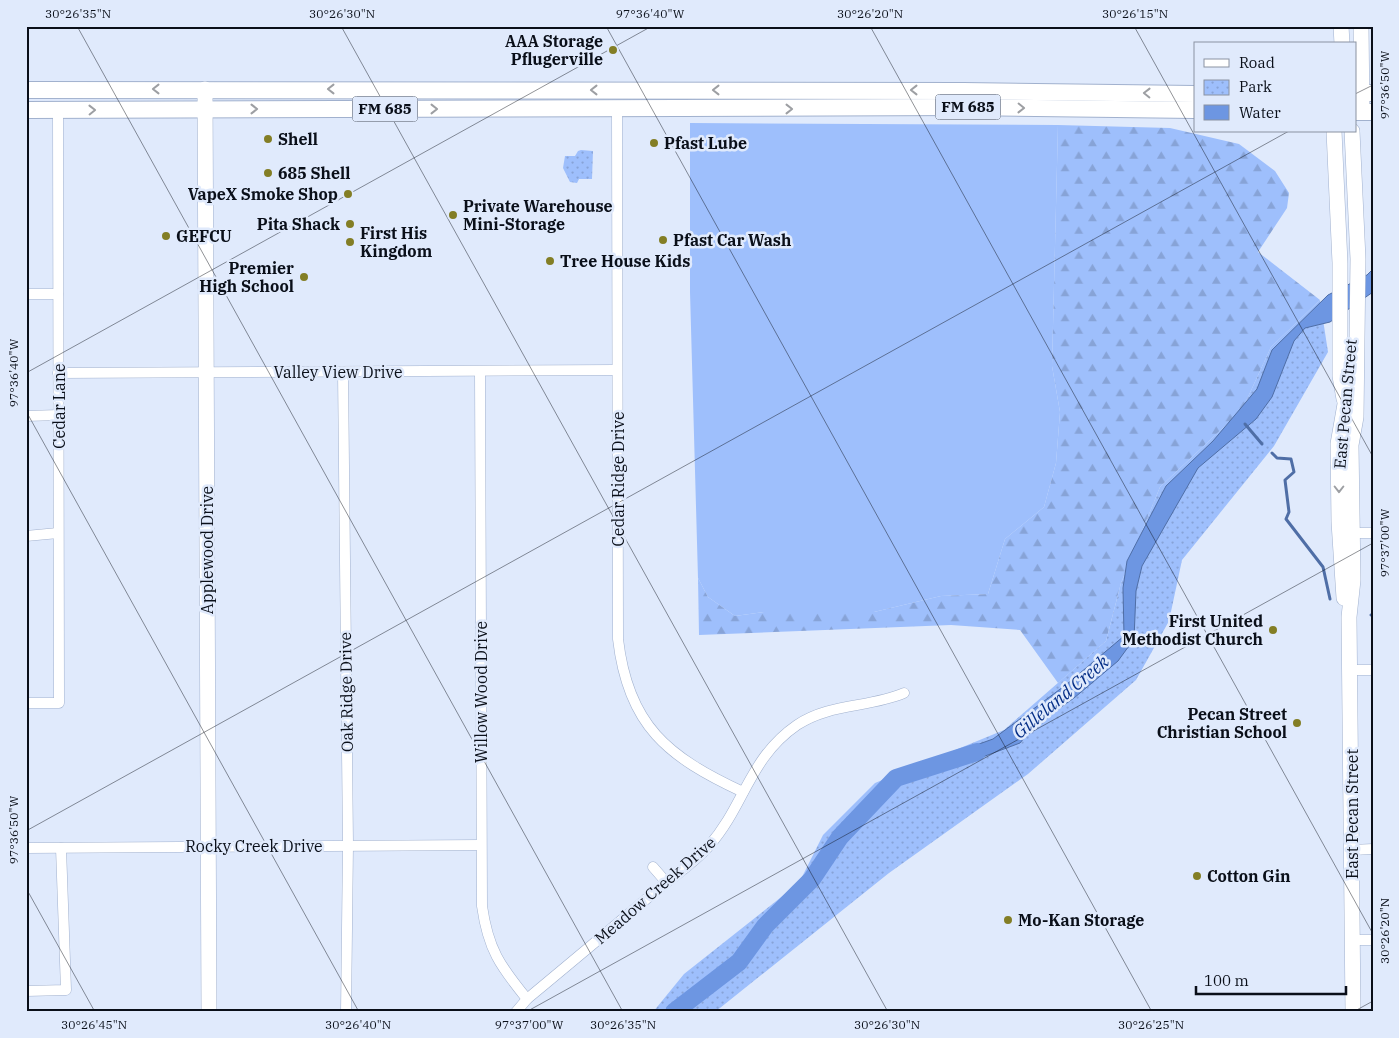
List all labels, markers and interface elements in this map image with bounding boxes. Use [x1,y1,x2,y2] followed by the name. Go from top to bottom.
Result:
[45,6,111,21] text: 30°26'35"N
[309,6,375,21] text: 30°26'30"N
[616,6,685,21] text: 97°36'40"W
[837,6,903,21] text: 30°26'20"N
[1102,6,1168,21] text: 30°26'15"N
[505,31,603,69] place label: AAA Storage Pflugerville
[1194,42,1356,132] legend
[607,44,619,56] marker: AAA Storage Pflugerville
[1377,50,1392,119] text: 97°36'50"W
[1239,53,1275,72] text: Road
[1239,77,1272,96] text: Park
[152,84,160,94] one-way arrow
[327,84,335,94] one-way arrow
[590,85,598,95] one-way arrow
[712,85,720,95] one-way arrow
[910,85,918,95] one-way arrow
[1142,88,1150,98] one-way arrow
[936,94,1000,120] road number: FM 685
[352,96,418,122] road number: FM 685
[785,103,793,114] one-way arrow
[1018,103,1026,113] one-way arrow
[1239,103,1281,122] text: Water
[250,104,258,114] one-way arrow
[430,104,438,114] one-way arrow
[89,105,97,115] one-way arrow
[278,129,318,149] place label: Shell
[262,133,274,145] marker: Shell
[664,133,747,153] place label: Pfast Lube
[648,137,660,149] marker: Pfast Lube
[278,163,350,183] place label: 685 Shell
[262,167,274,179] marker: 685 Shell
[188,184,338,204] place label: VapeX Smoke Shop
[342,188,354,200] marker: VapeX Smoke Shop
[463,196,613,234] place label: Private Warehouse Mini-Storage
[447,209,459,221] marker: Private Warehouse Mini-Storage
[257,214,340,234] place label: Pita Shack
[344,218,356,230] marker: Pita Shack
[360,223,433,261] place label: First His Kingdom
[176,226,232,246] place label: GEFCU
[160,230,172,242] marker: GEFCU
[673,230,791,250] place label: Pfast Car Wash
[657,234,669,246] marker: Pfast Car Wash
[344,236,356,248] marker: First His Kingdom
[560,251,690,271] place label: Tree House Kids
[544,255,556,267] marker: Tree House Kids
[199,258,294,296] place label: Premier High School
[298,271,310,283] marker: Premier High School
[6,338,21,407] text: 97°36'40"W
[1329,338,1361,470] street label: East Pecan Street
[273,362,403,382] street label: Valley View Drive
[49,363,69,449] street label: Cedar Lane
[608,411,628,547] street label: Cedar Ridge Drive
[1333,485,1344,493] one-way arrow
[197,486,217,614] street label: Applewood Drive
[1377,508,1392,577] text: 97°37'00"W
[1122,611,1263,649] place label: First United Methodist Church
[471,621,491,763] street label: Willow Wood Drive
[1267,624,1279,636] marker: First United Methodist Church
[335,632,357,752] street label: Oak Ridge Drive
[1008,650,1114,743] water label: Gilleland Creek
[1157,704,1287,742] place label: Pecan Street Christian School
[1291,717,1303,729] marker: Pecan Street Christian School
[1342,749,1362,879] street label: East Pecan Street
[6,795,21,864] text: 97°36'50"W
[590,832,720,948] street label: Meadow Creek Drive
[185,836,323,856] street label: Rocky Creek Drive
[1207,866,1291,886] place label: Cotton Gin
[1191,870,1203,882] marker: Cotton Gin
[1377,898,1392,964] text: 30°26'20"N
[1018,910,1144,930] place label: Mo-Kan Storage
[1002,914,1014,926] marker: Mo-Kan Storage
[1196,963,1346,995] scale bar
[1204,971,1249,990] text: 100 m
[61,1017,127,1032] text: 30°26'45"N
[325,1017,391,1032] text: 30°26'40"N
[495,1017,564,1032] text: 97°37'00"W
[590,1017,656,1032] text: 30°26'35"N
[854,1017,920,1032] text: 30°26'30"N
[1118,1017,1184,1032] text: 30°26'25"N

